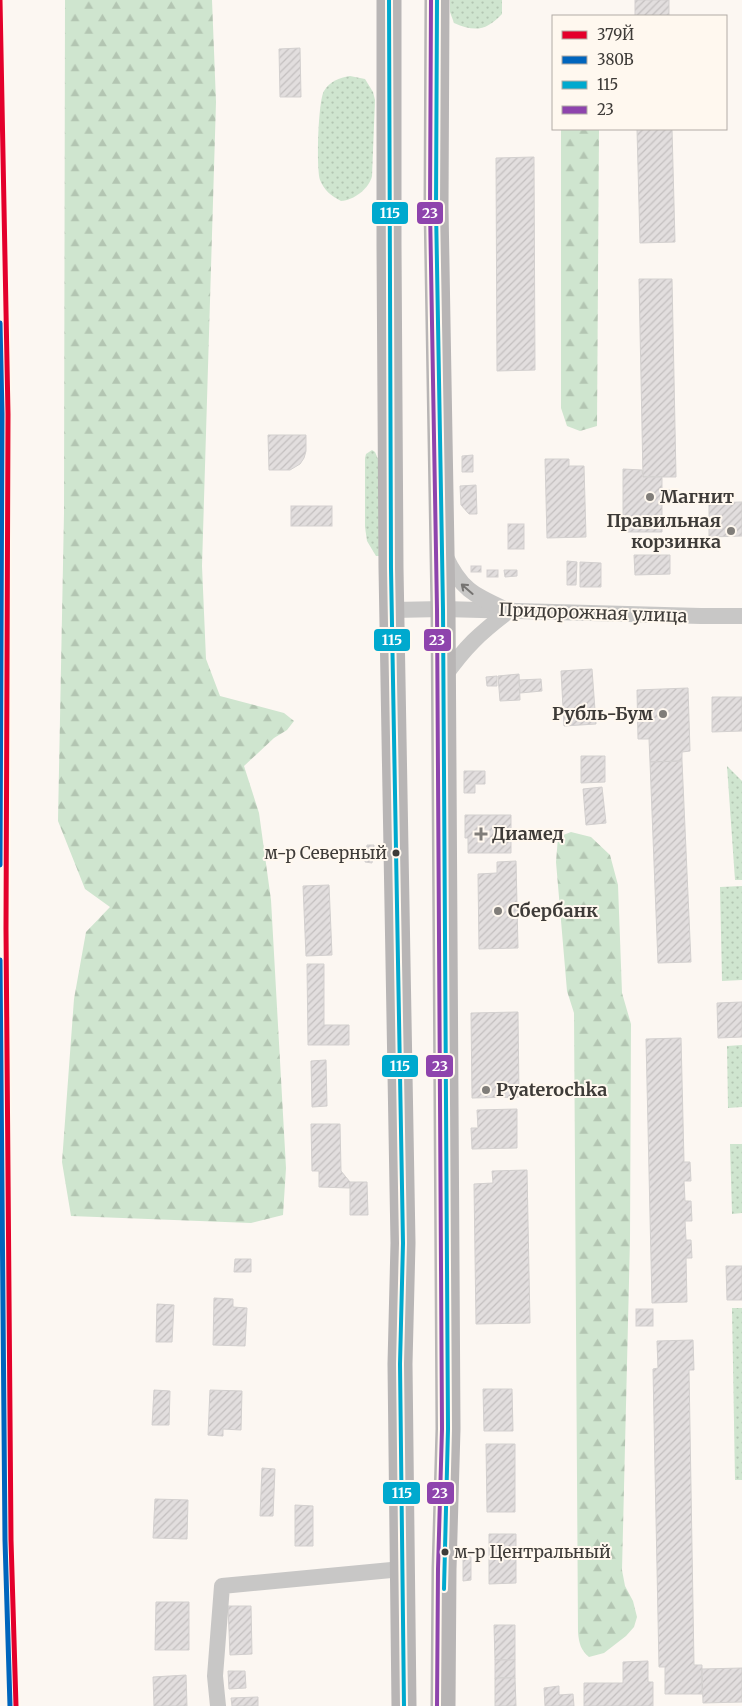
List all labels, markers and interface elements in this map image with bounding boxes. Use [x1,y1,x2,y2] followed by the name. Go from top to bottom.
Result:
[552,15,727,130] legend
[597,24,634,44] text: 379Й
[597,50,634,69] text: 380В
[597,75,618,94] text: 115
[597,100,614,119] text: 23
[371,201,409,225] line badge: 115
[416,201,444,225] line badge: 23
[380,204,400,222] text: 115
[422,204,438,222] text: 23
[660,485,734,508] place label: Магнит
[644,491,656,503] marker: Магнит
[606,509,721,553] place label: Правильная корзинка
[725,525,737,537] marker: Правильная корзинка
[461,583,474,594] one-way arrow
[498,598,688,627] street label: Придорожная улица
[373,628,411,652] line badge: 115
[423,628,452,652] line badge: 23
[382,631,402,649] text: 115
[429,631,445,649] text: 23
[552,702,653,725] place label: Рубль-Бум
[657,708,669,720] marker: Рубль-Бум
[492,822,564,845] place label: Диамед
[474,827,488,841] marker: Диамед
[264,842,387,864] place label: м-р Северный
[391,848,401,858] marker: м-р Северный
[508,899,598,922] place label: Сбербанк
[492,905,504,917] marker: Сбербанк
[381,1054,419,1078] line badge: 115
[425,1054,454,1078] line badge: 23
[390,1057,410,1075] text: 115
[432,1057,448,1075] text: 23
[496,1078,607,1101] place label: Pyaterochka
[480,1084,492,1096] marker: Pyaterochka
[382,1481,421,1505] line badge: 115
[426,1481,455,1505] line badge: 23
[392,1484,412,1502] text: 115
[432,1484,448,1502] text: 23
[454,1541,611,1563] place label: м-р Центральный
[440,1547,450,1557] marker: м-р Центральный

